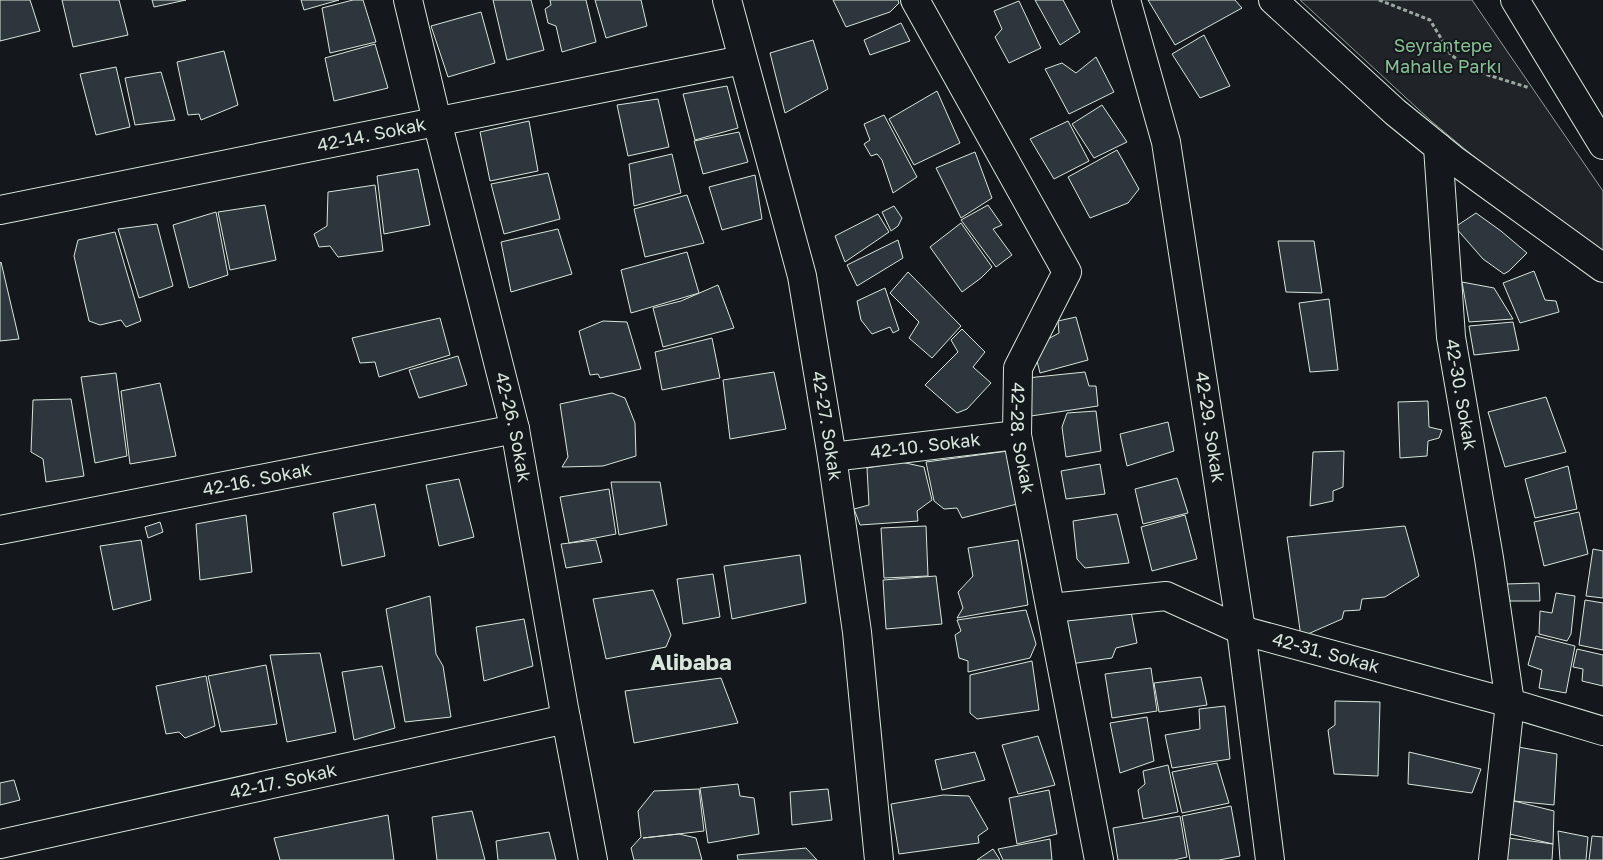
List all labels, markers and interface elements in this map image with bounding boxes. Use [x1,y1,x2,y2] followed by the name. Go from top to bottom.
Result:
[1385,34,1501,77] park label: Seyrantepe Mahalle Parkı
[315,112,428,156] street label: 42-14. Sokak
[1442,337,1482,452] street label: 42-30. Sokak
[808,369,847,482] street label: 42-27. Sokak
[491,370,536,484] street label: 42-26. Sokak
[1191,370,1230,484] street label: 42-29. Sokak
[1007,382,1040,496] street label: 42-28. Sokak
[869,427,982,462] street label: 42-10. Sokak
[201,457,313,500] street label: 42-16. Sokak
[1270,627,1382,677] street label: 42-31. Sokak
[650,648,732,675] district label: Alibaba
[227,758,339,803] street label: 42-17. Sokak

